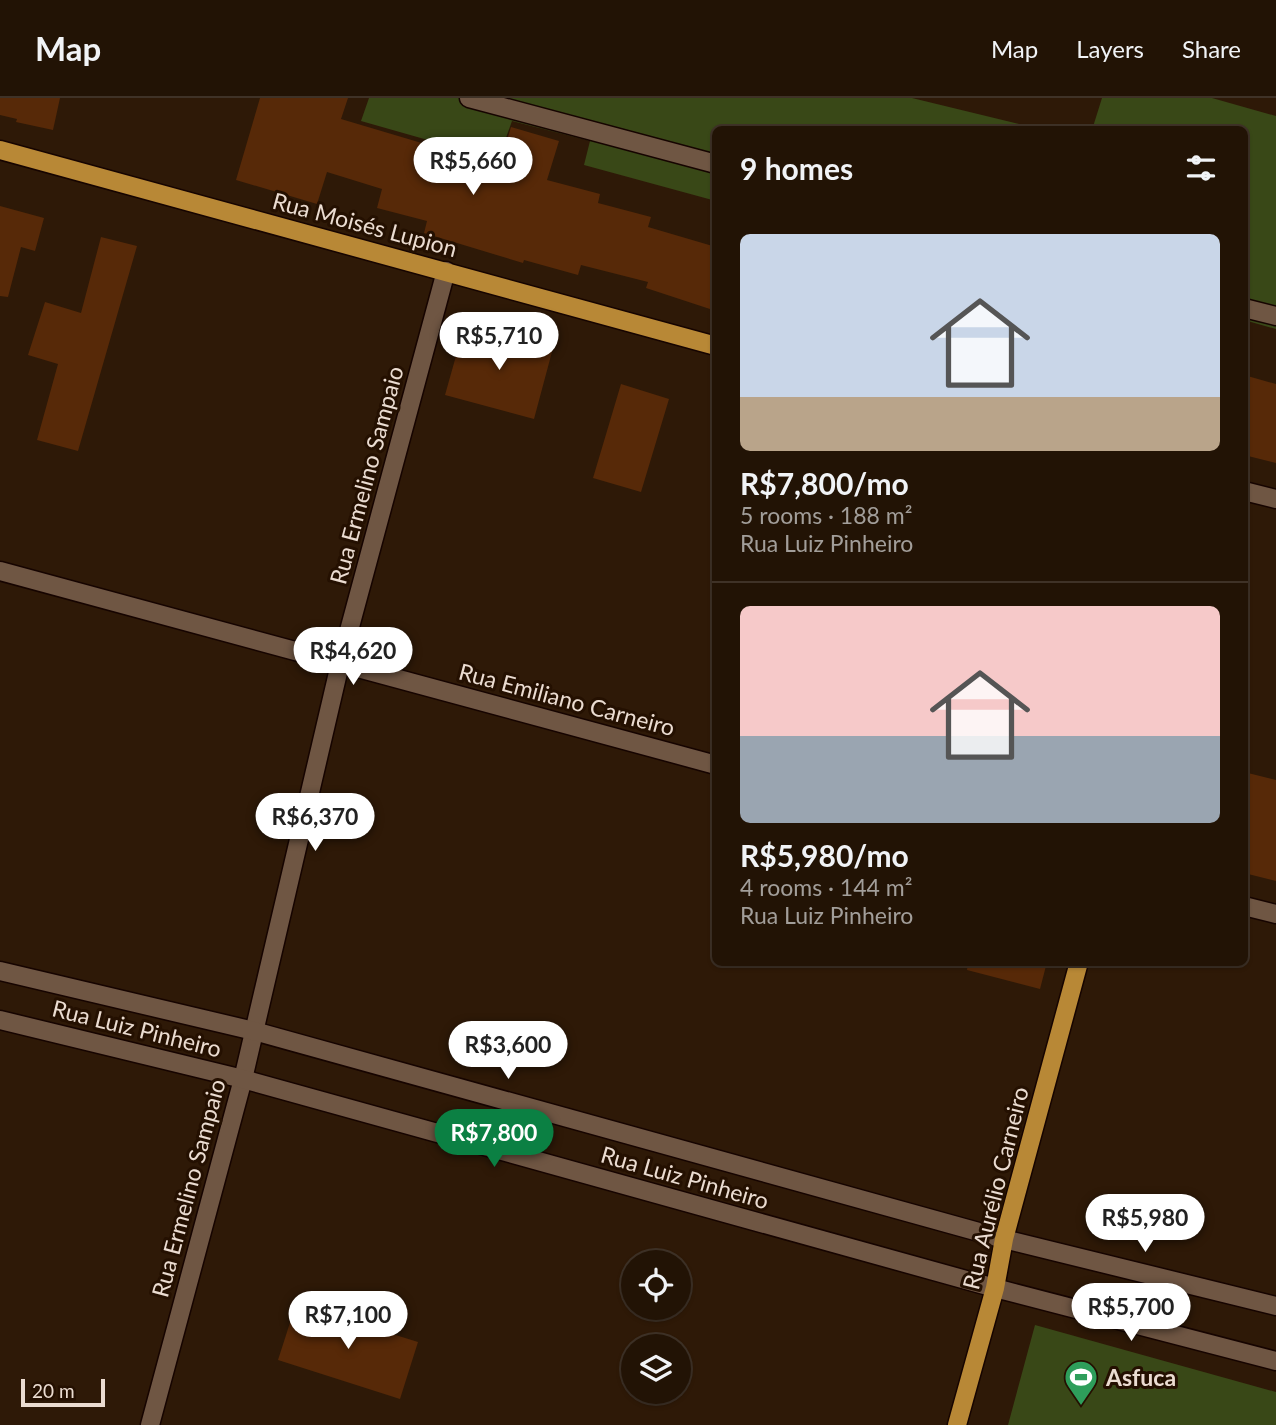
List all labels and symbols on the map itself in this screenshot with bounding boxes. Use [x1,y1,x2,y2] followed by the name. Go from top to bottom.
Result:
[408,138,538,197] pin: R$5,660
[270,186,460,262] street label: Rua Moisés Lupion
[434,313,564,372] pin: R$5,710
[323,363,409,587] street label: Rua Ermelino Sampaio
[288,628,418,687] pin: R$4,620
[456,657,678,741] street label: Rua Emiliano Carneiro
[250,794,380,853] pin: R$6,370
[49,993,225,1063] street label: Rua Luiz Pinheiro
[443,1021,573,1081] pin: R$3,600
[145,1076,231,1300] street label: Rua Ermelino Sampaio
[956,1084,1034,1292] street label: Rua Aurélio Carneiro
[429,1110,559,1169] pin: R$7,800
[598,1140,772,1214] street label: Rua Luiz Pinheiro
[1080,1194,1210,1254] pin: R$5,980
[1066,1284,1196,1343] pin: R$5,700
[283,1292,413,1351] pin: R$7,100
[1062,1358,1100,1407] sports icon: Asfuca
[1105,1363,1176,1391] place label: Asfuca
[21,1376,105,1408] scale bar

